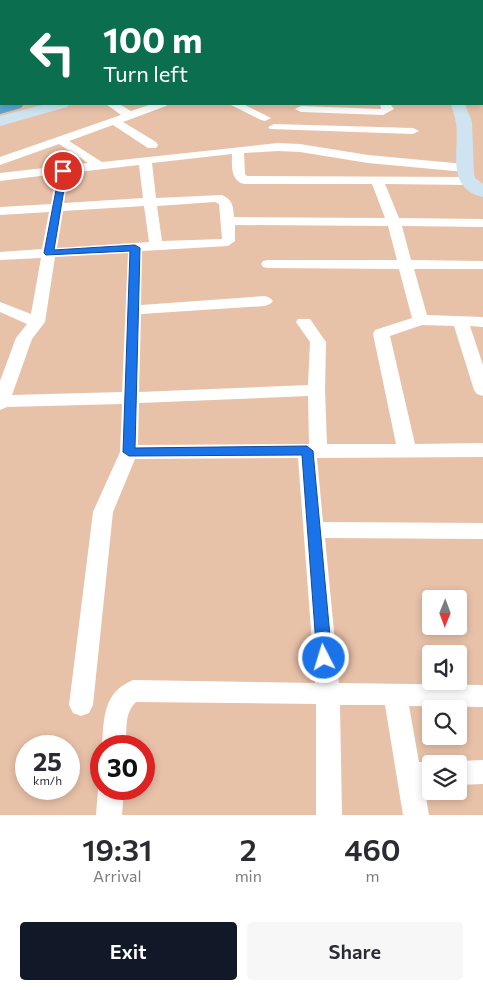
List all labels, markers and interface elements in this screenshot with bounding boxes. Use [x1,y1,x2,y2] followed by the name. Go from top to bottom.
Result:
[103,17,203,60] text: 100 m
[20,20,85,85] icon: left
[103,60,188,87] text: Turn left
[42,150,84,192] pin
[49,157,77,185] icon: arrive
[422,590,468,635] north arrow
[422,590,467,800] map controls
[297,631,349,683] position arrow
[422,645,467,690] button: sound
[422,700,467,745] button: search
[90,735,155,800] speed limit sign: 30
[33,746,62,776] text: 25
[422,755,467,800] button: layers
[33,773,62,787] text: km/h
[82,830,152,867] text: 19:31
[240,830,257,867] text: 2
[344,830,401,867] text: 460
[93,866,142,885] text: Arrival
[235,866,262,885] text: min
[365,866,379,885] text: m
[20,922,237,980] button: Exit
[247,922,463,980] button: Share

